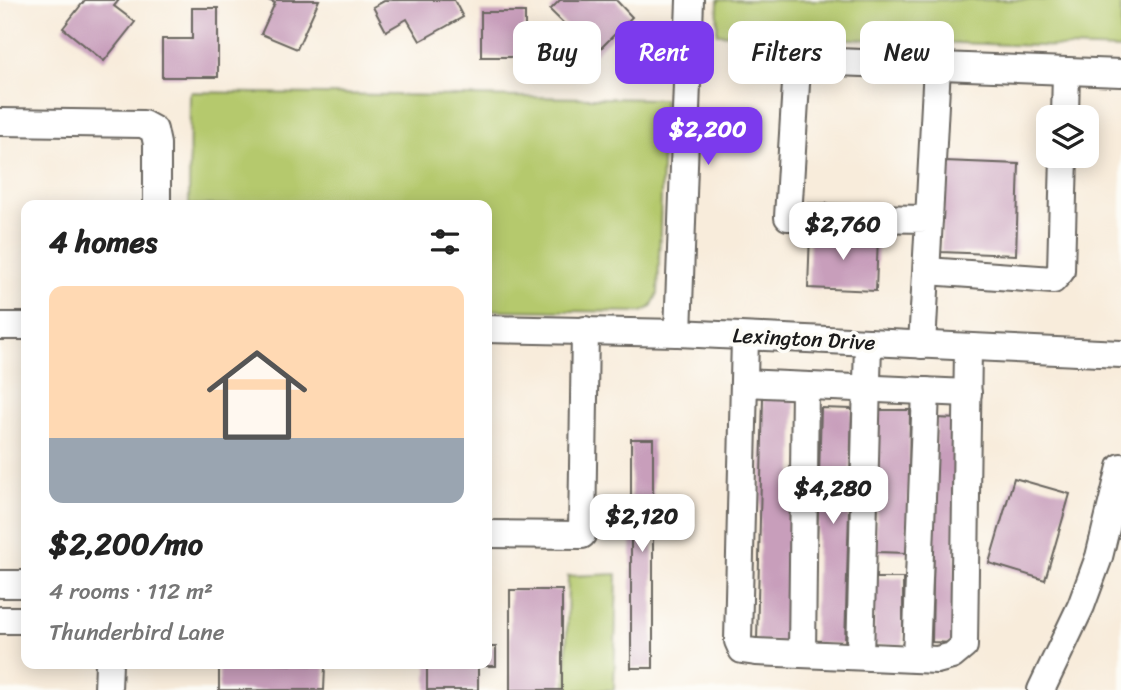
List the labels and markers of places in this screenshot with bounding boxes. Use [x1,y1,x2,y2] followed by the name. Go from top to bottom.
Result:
[651,108,765,167] pin: $2,200
[786,202,900,262] pin: $2,760
[776,466,890,526] pin: $4,280
[585,494,699,554] pin: $2,120

